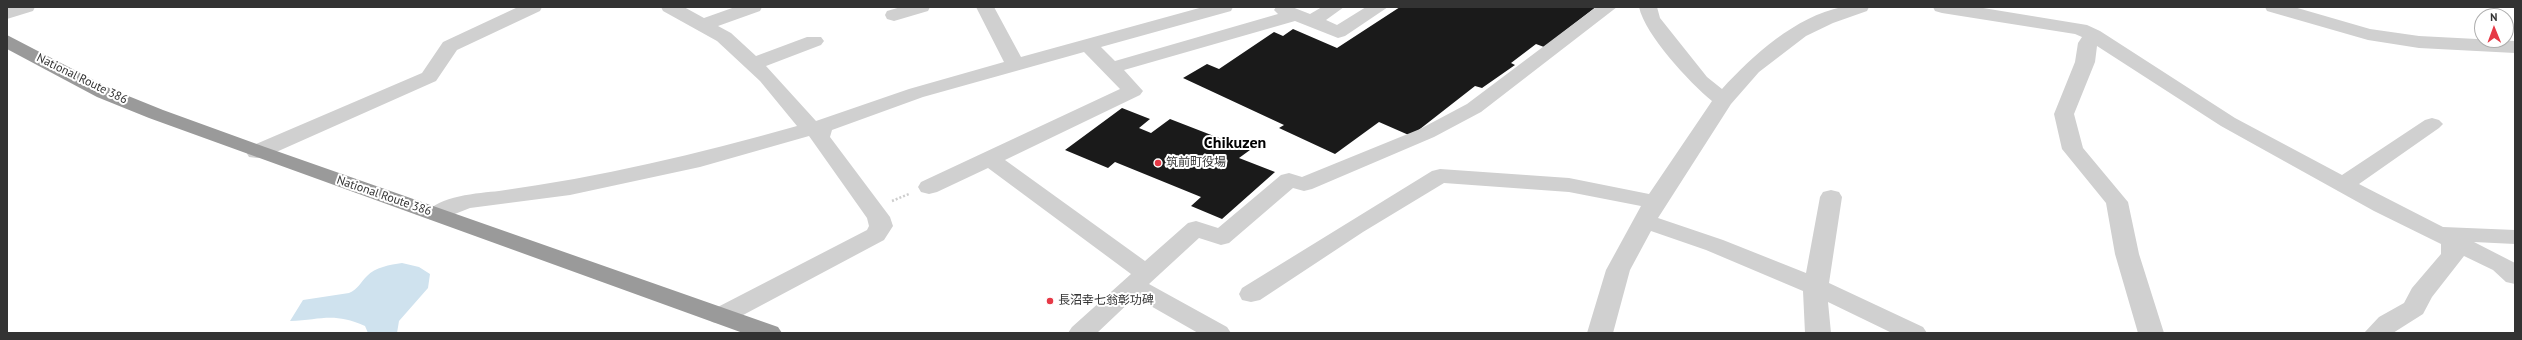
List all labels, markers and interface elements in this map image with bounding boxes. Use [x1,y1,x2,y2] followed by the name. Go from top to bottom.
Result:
[2474,8,2514,48] north arrow
[2490,10,2498,24] text: N
[34,51,130,107] street label: National Route 386
[1204,133,1266,153] district label: Chikuzen
[1166,156,1226,170] place label: 筑前町役場
[1153,158,1163,168] marker: 筑前町役場
[335,173,433,219] street label: National Route 386
[1058,294,1154,308] place label: 長沼幸七翁彰功碑
[1045,296,1055,306] marker: 長沼幸七翁彰功碑

